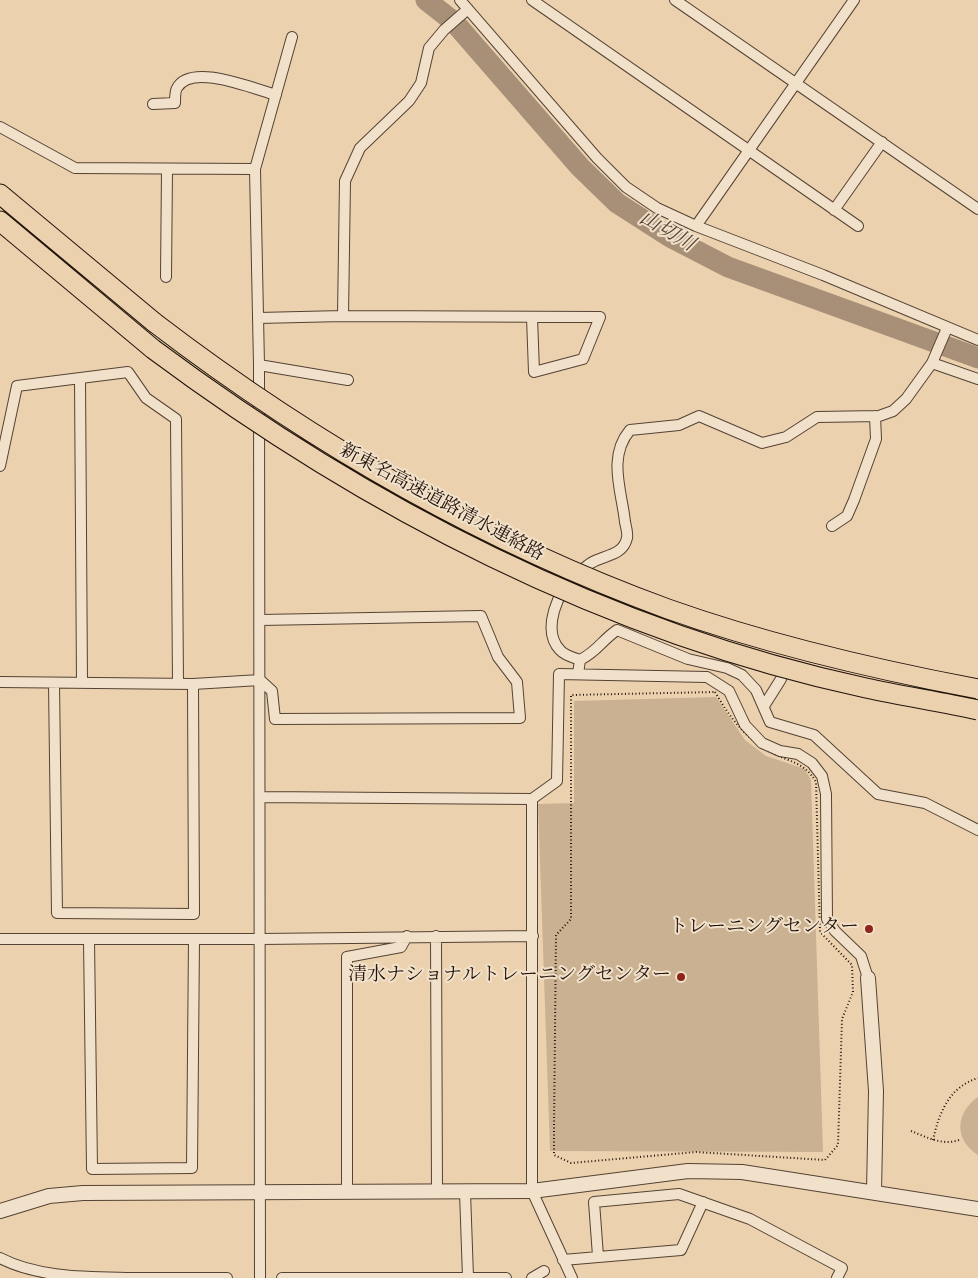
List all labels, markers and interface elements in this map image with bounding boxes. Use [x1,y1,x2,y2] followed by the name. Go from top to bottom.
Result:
[634,208,698,258] water label: 山切川
[335,440,547,568] street label: 新東名高速道路清水連絡路
[669,918,859,940] place label: トレーニングセンター
[863,923,875,935] marker: トレーニングセンター
[348,966,671,988] place label: 清水ナショナルトレーニングセンター
[675,971,687,983] marker: 清水ナショナルトレーニングセンター

